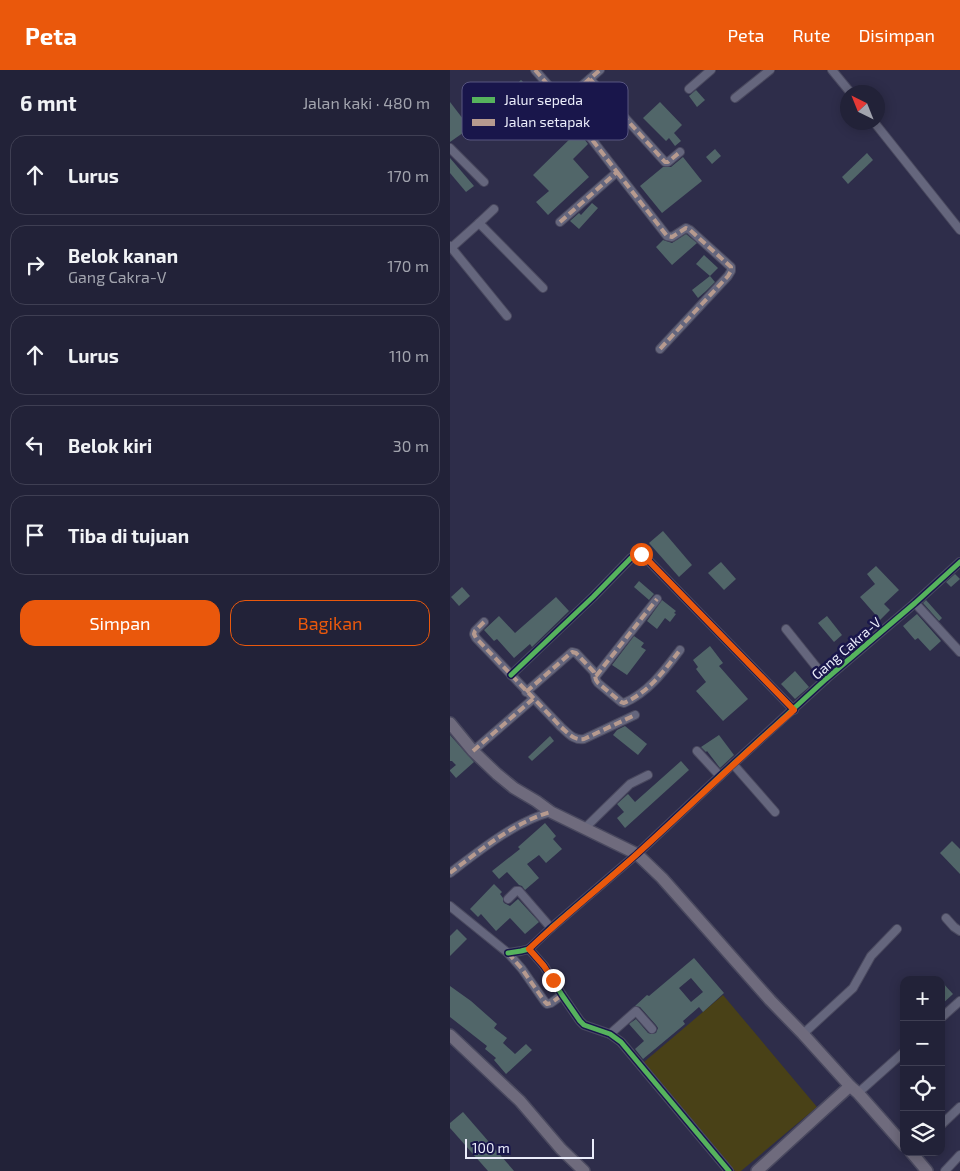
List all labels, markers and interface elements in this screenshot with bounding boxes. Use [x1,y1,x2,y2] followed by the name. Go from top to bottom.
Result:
[25,21,77,50] text: Peta
[728,24,765,46] text: Peta
[793,24,830,46] text: Rute
[858,24,935,46] text: Disimpan
[462,82,628,140] legend
[840,85,885,130] north arrow
[20,90,77,115] text: 6 mnt
[504,91,583,108] text: Jalur sepeda
[303,93,430,112] text: Jalan kaki · 480 m
[504,113,590,130] text: Jalan setapak
[21,161,49,189] icon: ahead
[68,164,119,187] text: Lurus
[387,166,429,185] text: 170 m
[68,244,178,267] text: Belok kanan
[21,251,49,279] icon: right
[387,256,429,275] text: 170 m
[68,267,166,286] text: Gang Cakra-V
[21,341,49,369] icon: ahead
[68,344,119,367] text: Lurus
[389,346,429,365] text: 110 m
[21,431,49,459] icon: left
[68,434,152,457] text: Belok kiri
[393,436,429,455] text: 30 m
[21,521,49,549] icon: arrive
[68,524,189,547] text: Tiba di tujuan
[630,543,653,566] route start
[20,600,220,646] button: Simpan
[230,600,430,646] button: Bagikan
[808,613,884,683] street label: Gang Cakra-V
[542,969,565,992] route end
[900,976,945,1156] map controls
[900,976,945,1021] button: +
[900,1021,945,1066] button: −
[900,1066,945,1111] button: locate
[900,1111,945,1156] button: layers
[465,1136,594,1159] scale bar
[472,1139,510,1156] text: 100 m

